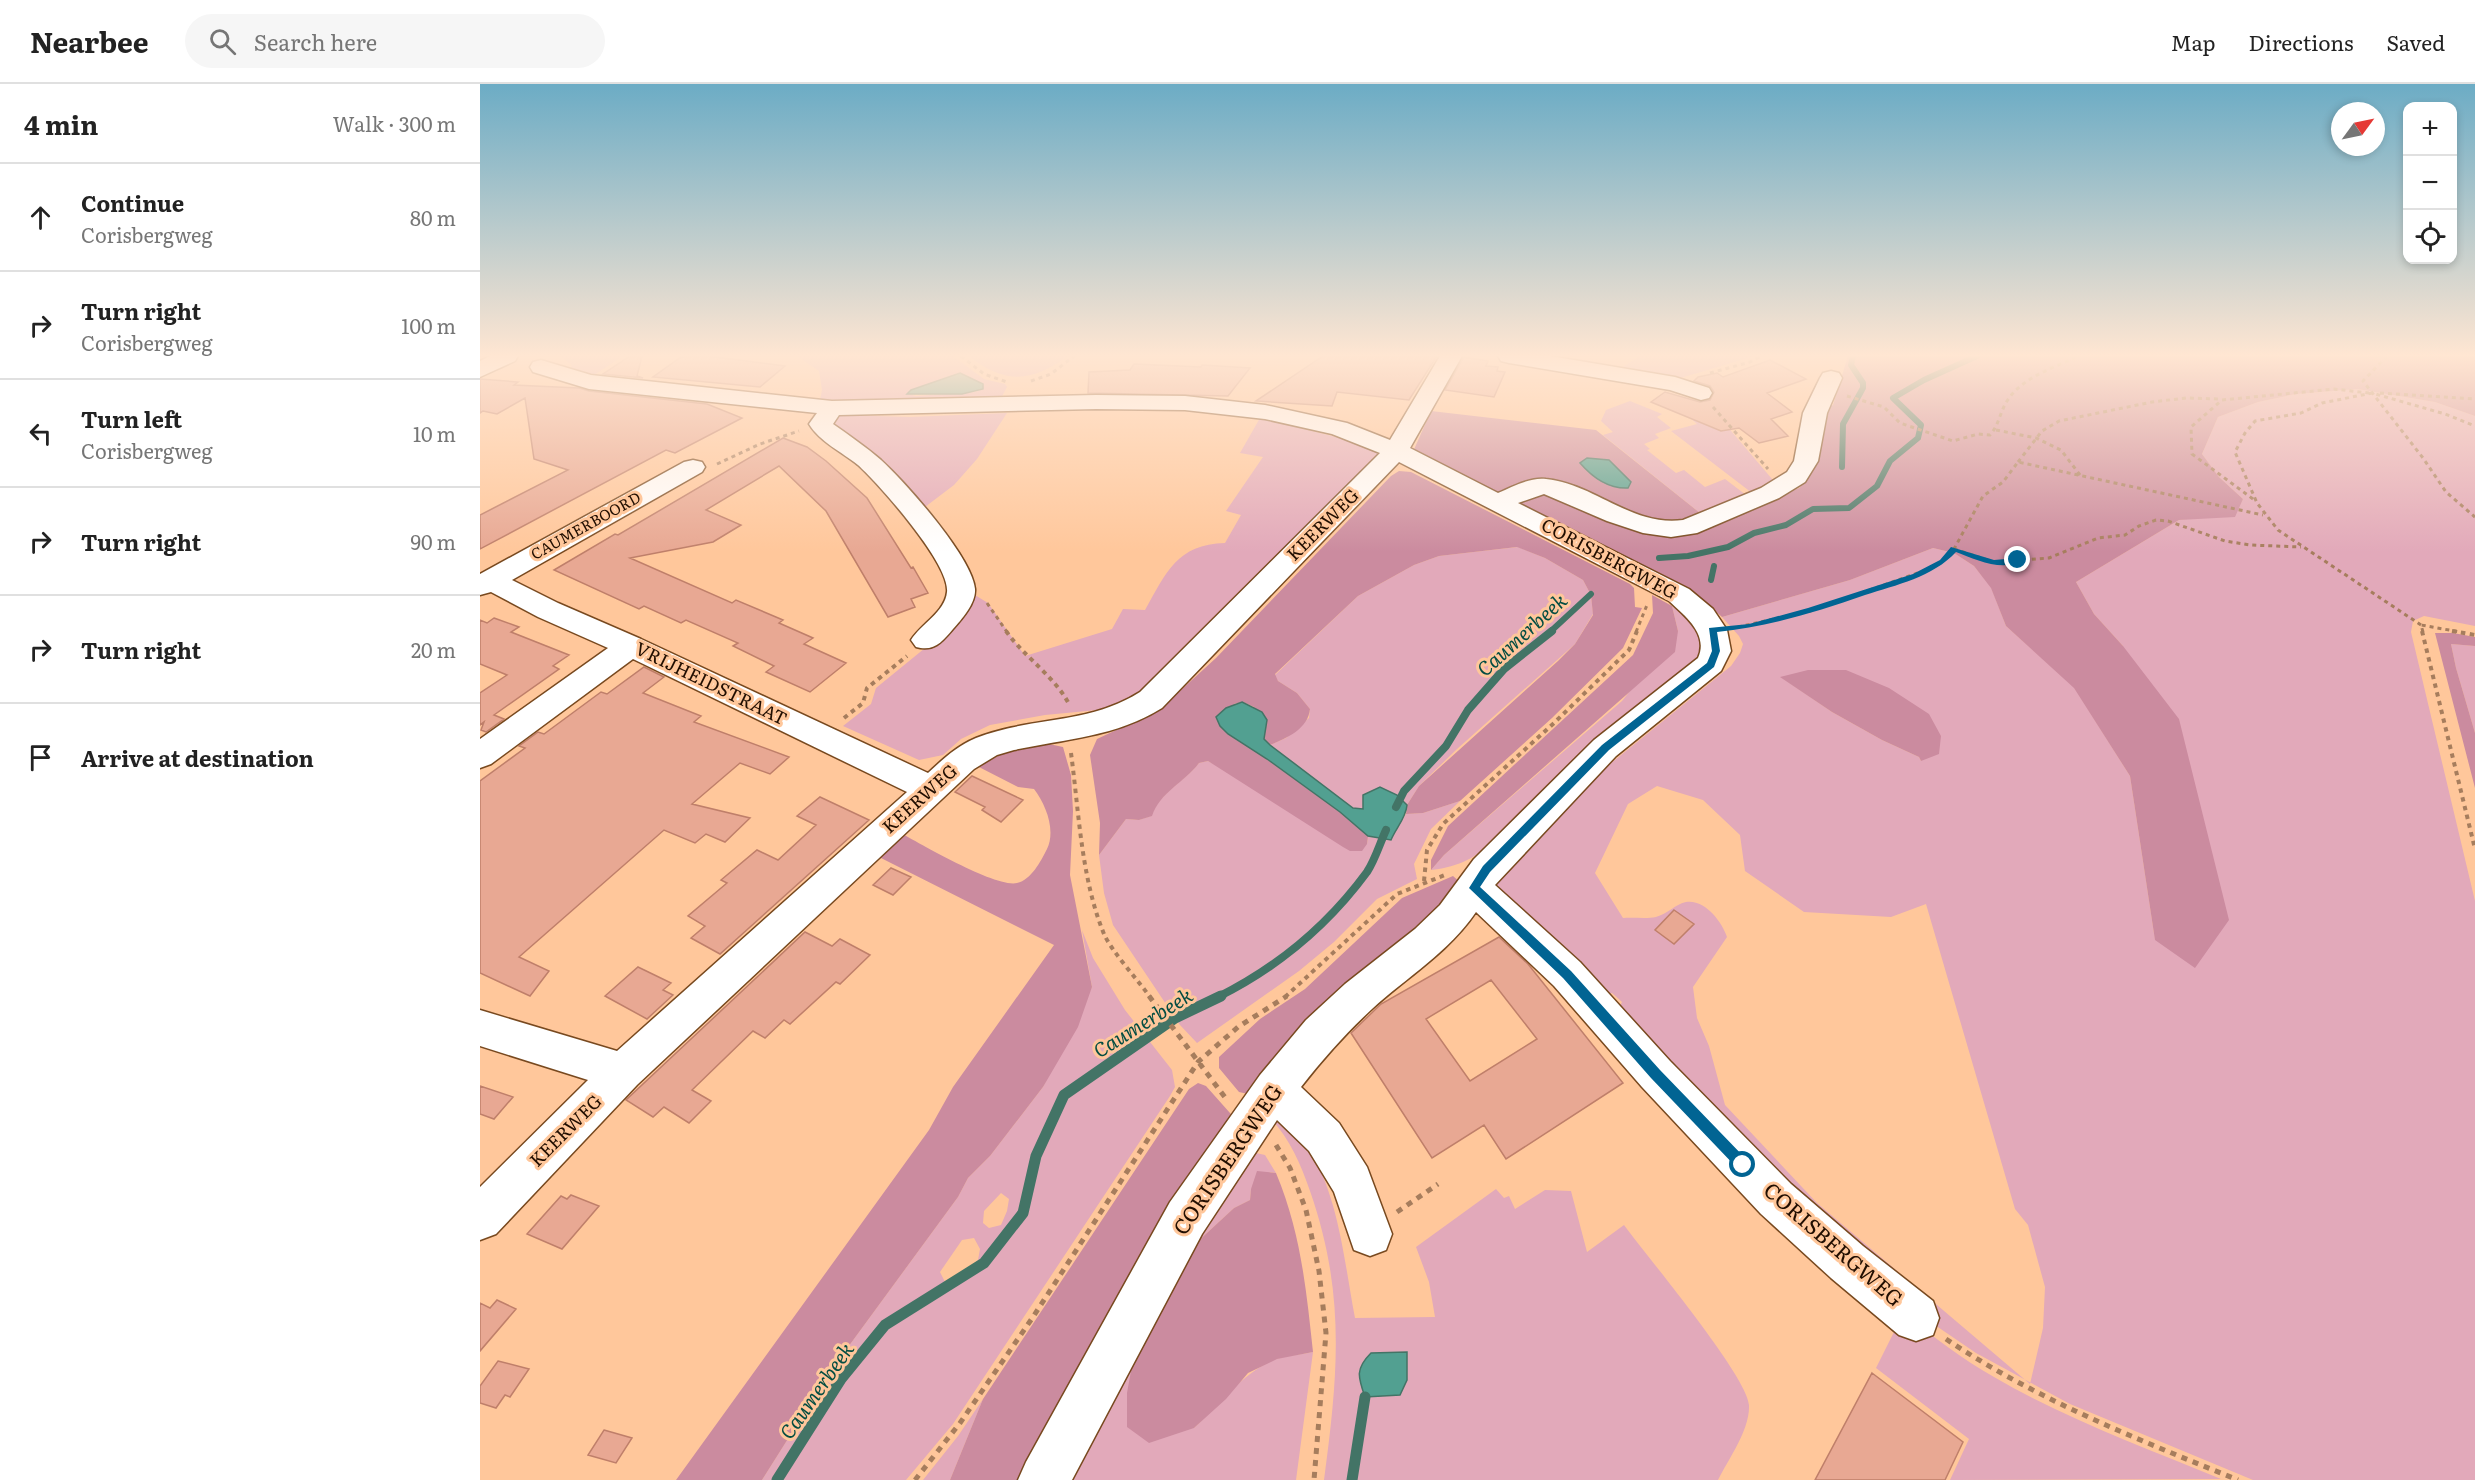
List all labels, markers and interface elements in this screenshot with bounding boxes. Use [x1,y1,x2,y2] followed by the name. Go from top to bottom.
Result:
[185,14,605,68] search box
[30,20,149,62] text: Nearbee
[206,25,239,58] icon: search
[254,25,377,58] text: Search here
[2171,26,2216,57] text: Map
[2249,26,2354,57] text: Directions
[2387,26,2445,57] text: Saved
[2331,102,2385,156] north arrow
[2403,102,2457,264] map controls
[2403,102,2457,156] button: +
[24,104,98,143] text: 4 min
[333,108,456,138] text: Walk · 300 m
[2403,156,2457,210] button: −
[81,186,184,219] text: Continue
[24,201,57,234] icon: ahead
[410,202,456,232] text: 80 m
[2403,210,2457,264] button: locate
[81,219,213,249] text: Corisbergweg
[81,294,201,327] text: Turn right
[24,309,57,342] icon: right
[401,310,456,340] text: 100 m
[81,327,213,357] text: Corisbergweg
[81,402,182,435] text: Turn left
[24,417,57,450] icon: left
[413,418,456,448] text: 10 m
[81,435,213,465] text: Corisbergweg
[1280,482,1364,566] street label: KEERWEG
[526,485,645,565] street label: CAUMERBOORD
[1537,510,1683,605] street label: CORISBERGWEG
[24,525,57,558] icon: right
[81,525,201,558] text: Turn right
[411,526,456,556] text: 90 m
[2004,546,2030,572] route end
[1469,585,1572,682] water label: Caumerbeek
[24,633,57,666] icon: right
[81,633,201,666] text: Turn right
[411,634,456,664] text: 20 m
[631,634,792,731] street label: VRIJHEIDSTRAAT
[24,741,57,774] icon: arrive
[81,741,314,774] text: Arrive at destination
[875,757,963,839] street label: KEERWEG
[1086,979,1197,1064] water label: Caumerbeek
[1164,1077,1288,1240] street label: CORISBERGWEG
[523,1088,607,1172] street label: KEERWEG
[1729,1151,1755,1177] route start
[1758,1174,1911,1313] street label: CORISBERGWEG
[771,1335,860,1444] water label: Caumerbeek

